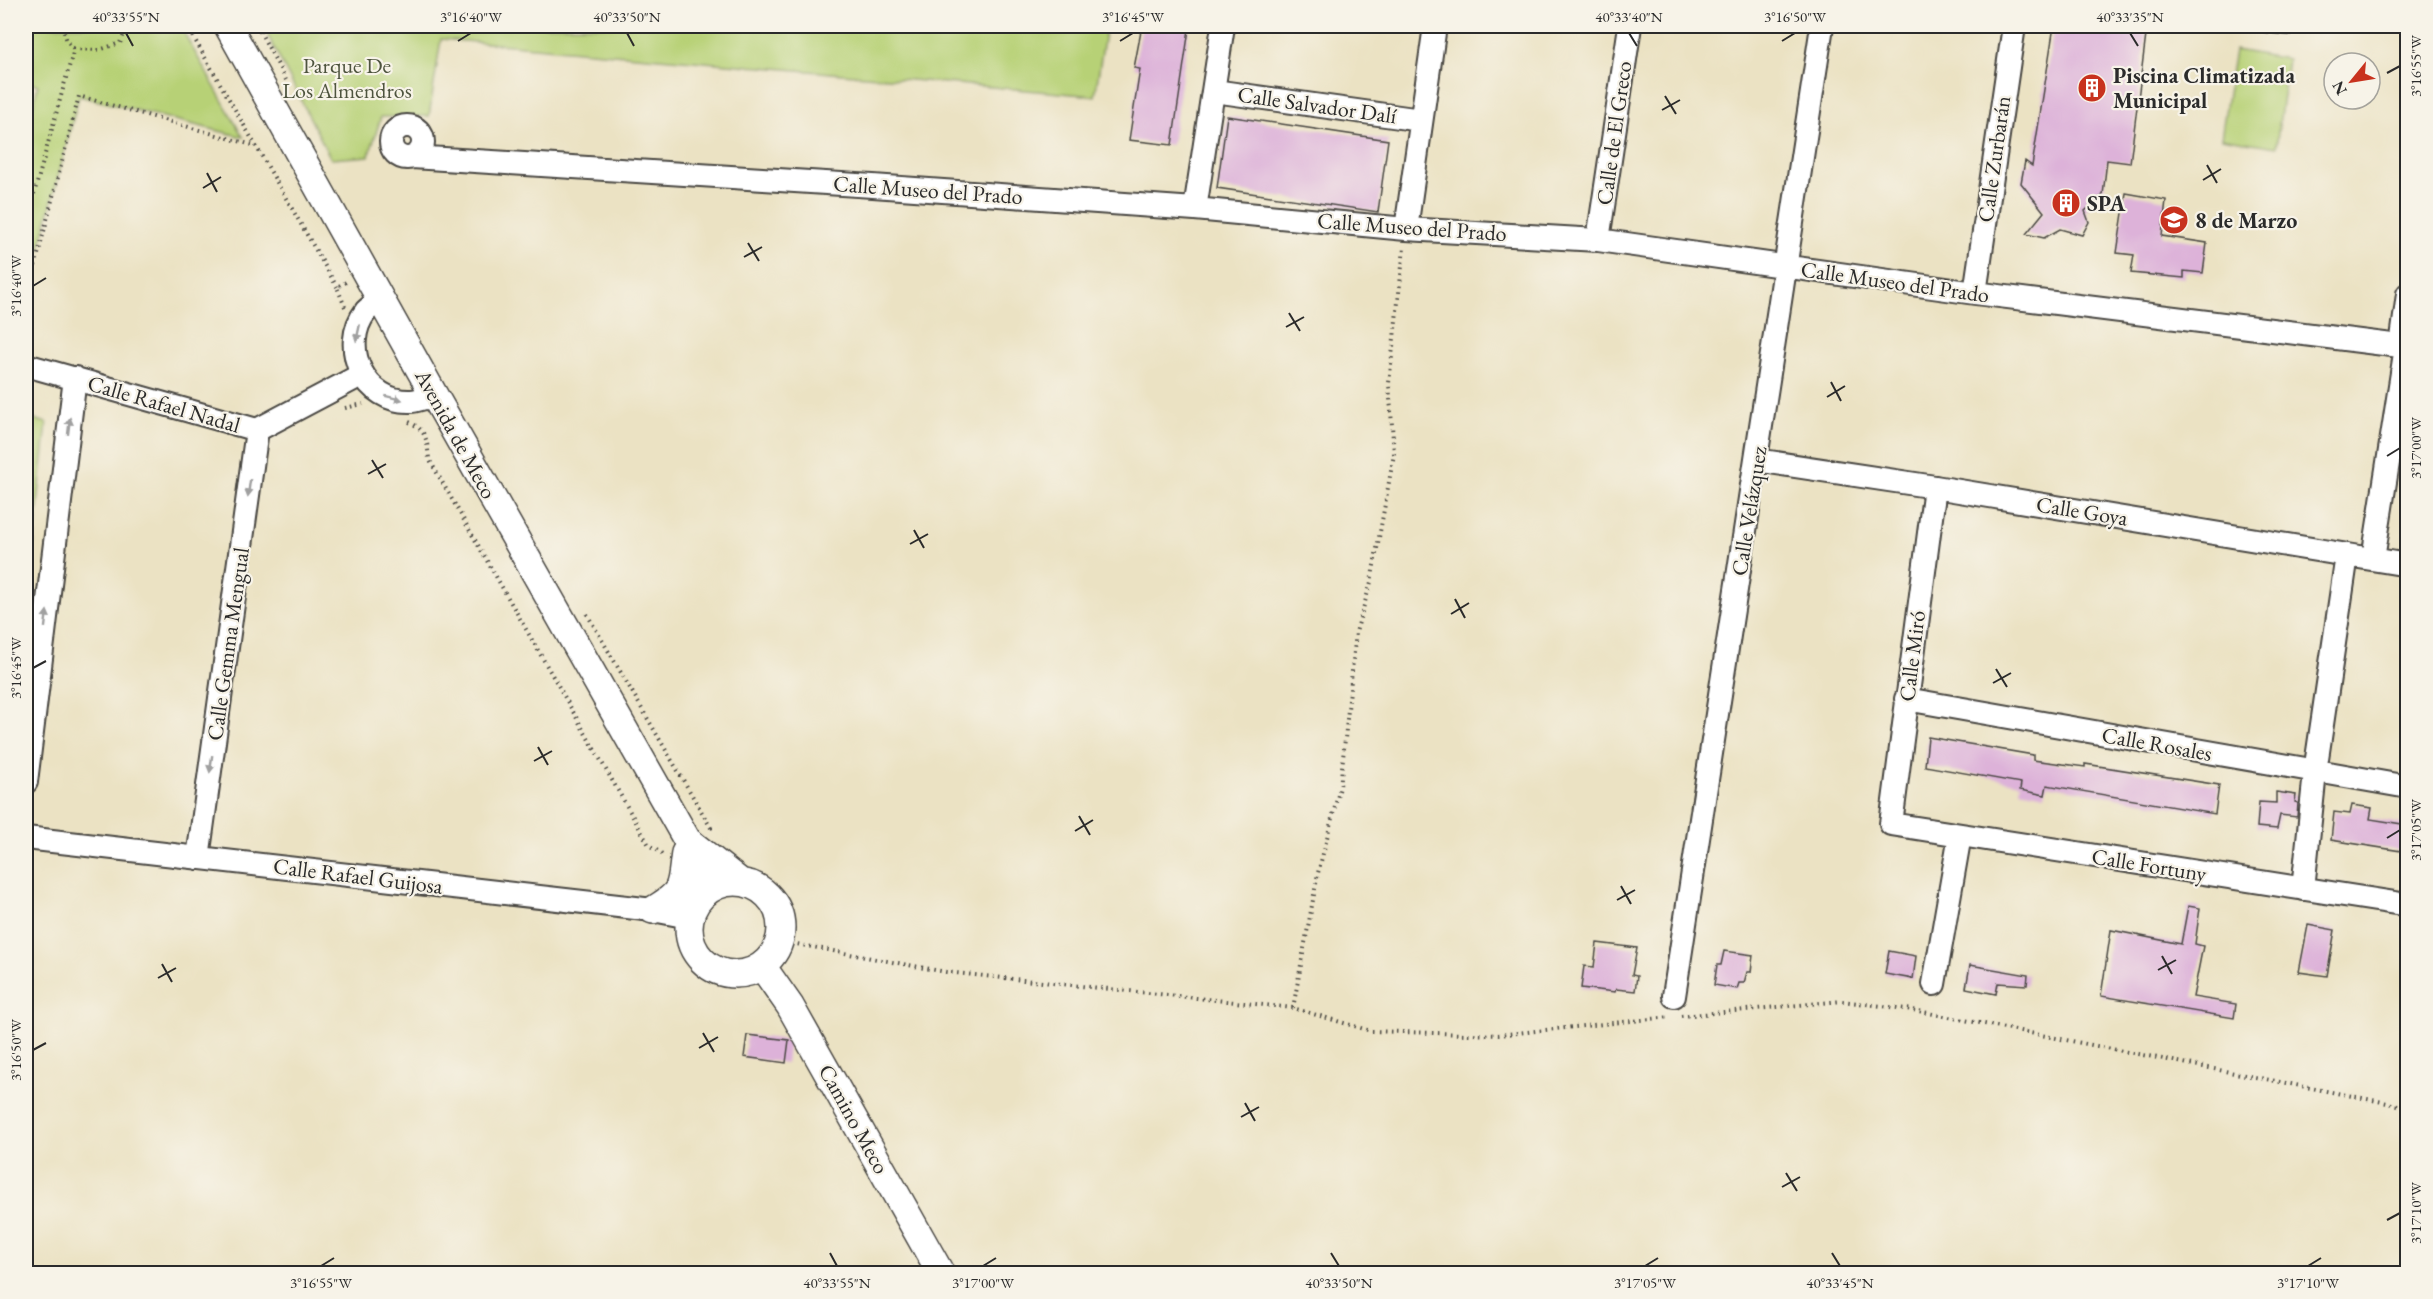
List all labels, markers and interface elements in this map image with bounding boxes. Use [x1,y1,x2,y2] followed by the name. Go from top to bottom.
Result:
[92,7,160,26] text: 40°33'55"N
[440,7,502,26] text: 3°16'40"W
[593,7,661,26] text: 40°33'50"N
[1102,7,1164,26] text: 3°16'45"W
[1595,7,1663,26] text: 40°33'40"N
[1764,7,1826,26] text: 3°16'50"W
[2096,7,2164,26] text: 40°33'35"N
[2406,35,2425,97] text: 3°16'55"W
[282,51,412,105] park label: Parque De Los Almendros
[2322,51,2382,111] north arrow
[1590,59,1638,207] street label: Calle de El Greco
[2113,61,2296,115] place label: Piscina Climatizada Municipal
[2076,72,2108,104] building icon: Piscina Climatizada Municipal
[2327,77,2352,99] text: N
[1236,79,1399,131] street label: Calle Salvador Dalí
[1971,93,2017,224] street label: Calle Zurbarán
[832,169,1024,211] street label: Calle Museo del Prado
[2050,187,2082,219] building icon: SPA
[2087,189,2125,218] place label: SPA
[2158,204,2190,236] school or university icon: 8 de Marzo
[1316,206,1508,248] street label: Calle Museo del Prado
[2195,206,2297,235] place label: 8 de Marzo
[1799,254,1991,310] street label: Calle Museo del Prado
[6,255,25,317] text: 3°16'40"W
[353,324,362,343] one-way arrow
[408,363,504,504] street label: Avenida de Meco
[84,368,244,440] street label: Calle Rafael Nadal
[385,393,403,403] one-way arrow
[65,416,74,435] one-way arrow
[2406,417,2425,479] text: 3°17'00"W
[1724,443,1774,578] street label: Calle Velázquez
[245,479,254,498] one-way arrow
[2034,489,2130,533] street label: Calle Goya
[200,546,256,742] street label: Calle Gemma Mengual
[1892,609,1932,703] street label: Calle Miró
[41,610,50,629] one-way arrow
[6,637,25,699] text: 3°16'45"W
[2100,720,2214,768] street label: Calle Rosales
[206,755,215,774] one-way arrow
[2406,799,2425,861] text: 3°17'05"W
[2090,842,2209,888] street label: Calle Fortuny
[272,851,445,901] street label: Calle Rafael Guijosa
[6,1019,25,1081] text: 3°16'50"W
[812,1059,896,1179] street label: Camino Meco
[2406,1182,2425,1244] text: 3°17'10"W
[290,1273,352,1292] text: 3°16'55"W
[803,1273,871,1292] text: 40°33'55"N
[952,1273,1014,1292] text: 3°17'00"W
[1305,1273,1373,1292] text: 40°33'50"N
[1614,1273,1676,1292] text: 3°17'05"W
[1806,1273,1874,1292] text: 40°33'45"N
[2277,1273,2339,1292] text: 3°17'10"W

